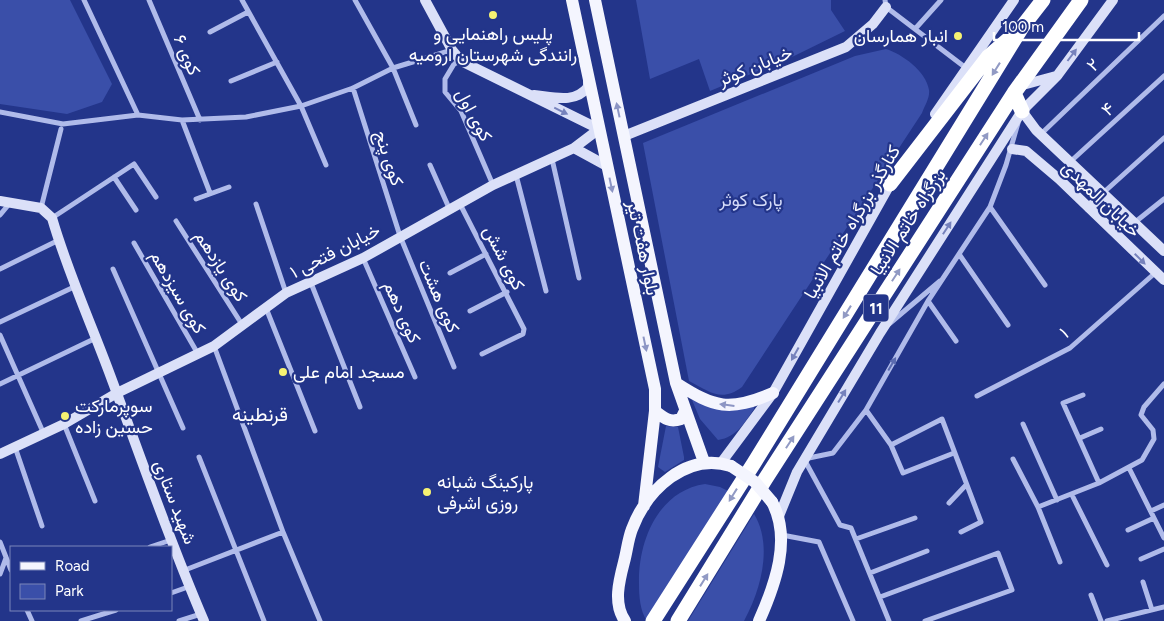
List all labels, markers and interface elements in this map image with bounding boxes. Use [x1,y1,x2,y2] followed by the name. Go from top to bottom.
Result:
[487,9,499,21] marker: پلیس راهنمایی و رانندگی شهرستان ارومیه
[994,10,1139,42] scale bar
[1002,18,1044,36] text: 100 m
[409,23,577,66] place label: پلیس راهنمایی و رانندگی شهرستان ارومیه
[854,25,948,47] place label: انبار همارسان
[952,30,964,42] marker: انبار همارسان
[169,31,205,79] street label: کوی ۶
[714,41,795,91] street label: خیابان کوثر
[1067,49,1078,62] one-way arrow
[1082,54,1104,76] street label: ۲
[992,63,1001,76] one-way arrow
[451,85,497,145] street label: کوی اول
[1097,97,1119,121] street label: ۴
[614,101,622,117] one-way arrow
[554,107,568,115] one-way arrow
[369,127,408,189] street label: کوی پنج
[979,132,989,145] one-way arrow
[799,141,906,303] street label: کنارگذر بزرگراه خاتم الانبیا
[1057,156,1145,242] street label: خیابان المهدی
[865,165,951,280] street label: بزرگراه خاتم الانبیا
[607,177,615,192] one-way arrow
[718,189,783,212] park label: پارک کوثر
[622,198,664,297] street label: بلوار هفت تیر
[286,219,384,283] street label: خیابان فتحی ۱
[942,221,951,235] one-way arrow
[478,222,530,294] street label: کوی شش
[189,226,252,306] street label: کوی یازدهم
[144,246,211,338] street label: کوی سیزدهم
[1134,252,1146,264] one-way arrow
[414,256,464,336] street label: کوی هشت
[892,269,901,282] one-way arrow
[378,278,425,347] street label: کوی دهم
[864,294,888,322] road number: 11
[842,306,851,319] one-way arrow
[1055,323,1073,343] street label: ۱
[641,336,649,351] one-way arrow
[791,346,799,361] one-way arrow
[888,357,896,372] one-way arrow
[293,361,405,384] place label: مسجد امام علی
[277,366,289,378] marker: مسجد امام علی
[838,389,847,402] one-way arrow
[75,395,153,438] place label: سوپرمارکت حسین زاده
[718,401,734,409] one-way arrow
[232,403,288,426] district label: قرنطینه
[59,410,71,422] marker: سوپرمارکت حسین زاده
[785,435,794,448] one-way arrow
[149,457,201,547] street label: شهید ستاری
[437,471,533,514] place label: پارکینگ شبانه روزی اشرفی
[421,486,433,498] marker: پارکینگ شبانه روزی اشرفی
[729,488,738,501] one-way arrow
[10,546,172,611] legend
[55,557,90,575] text: Road
[699,573,708,586] one-way arrow
[55,582,84,600] text: Park

